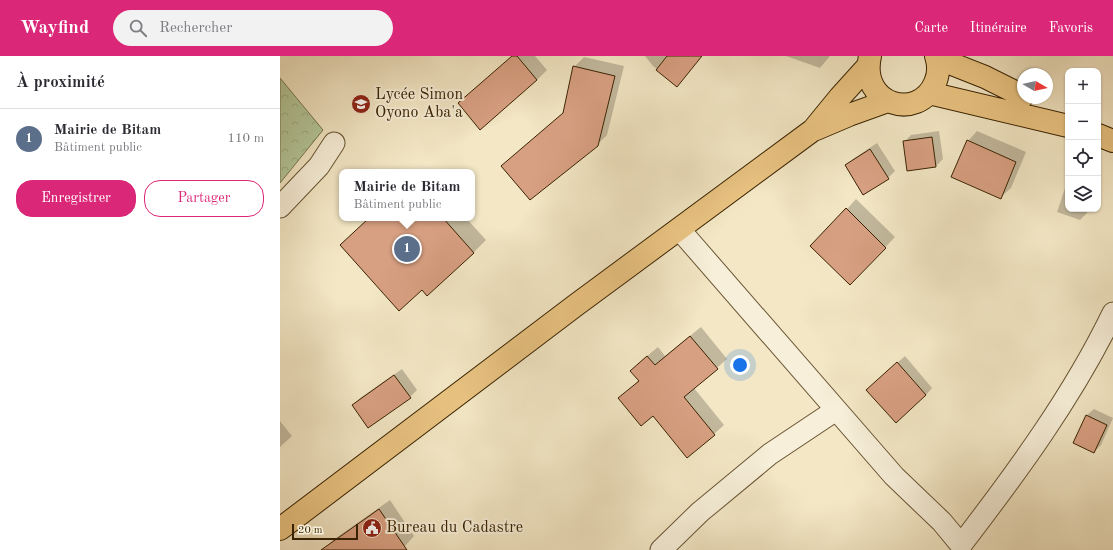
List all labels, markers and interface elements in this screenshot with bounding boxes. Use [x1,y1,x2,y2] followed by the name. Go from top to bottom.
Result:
[113,10,393,46] search box
[127,17,149,39] icon: search
[20,19,89,38] text: Wayfind
[159,21,232,36] text: Rechercher
[914,21,948,35] text: Carte
[970,21,1027,35] text: Itinéraire
[1049,21,1093,35] text: Favoris
[1017,68,1053,104] north arrow
[1065,68,1101,212] map controls
[1065,68,1101,104] button: +
[16,74,105,91] text: À proximité
[375,87,463,121] place label: Lycée Simon Oyono Aba'a
[350,93,372,115] school or university icon: Lycée Simon Oyono Aba'a
[1065,104,1101,140] button: −
[54,123,161,138] text: Mairie de Bitam
[25,132,33,145] text: 1
[227,132,264,145] text: 110 m
[1065,140,1101,176] button: locate
[54,141,142,154] text: Bâtiment public
[339,169,475,221] popup
[1065,176,1101,212] button: layers
[16,180,136,217] button: Enregistrer
[144,180,264,217] button: Partager
[353,180,461,195] text: Mairie de Bitam
[353,198,441,211] text: Bâtiment public
[394,234,420,264] pin: 1
[730,355,750,375] your location
[361,517,383,539] public building icon: Bureau du Cadastre
[386,520,523,536] place label: Bureau du Cadastre
[292,522,358,541] scale bar
[298,525,323,536] text: 20 m

